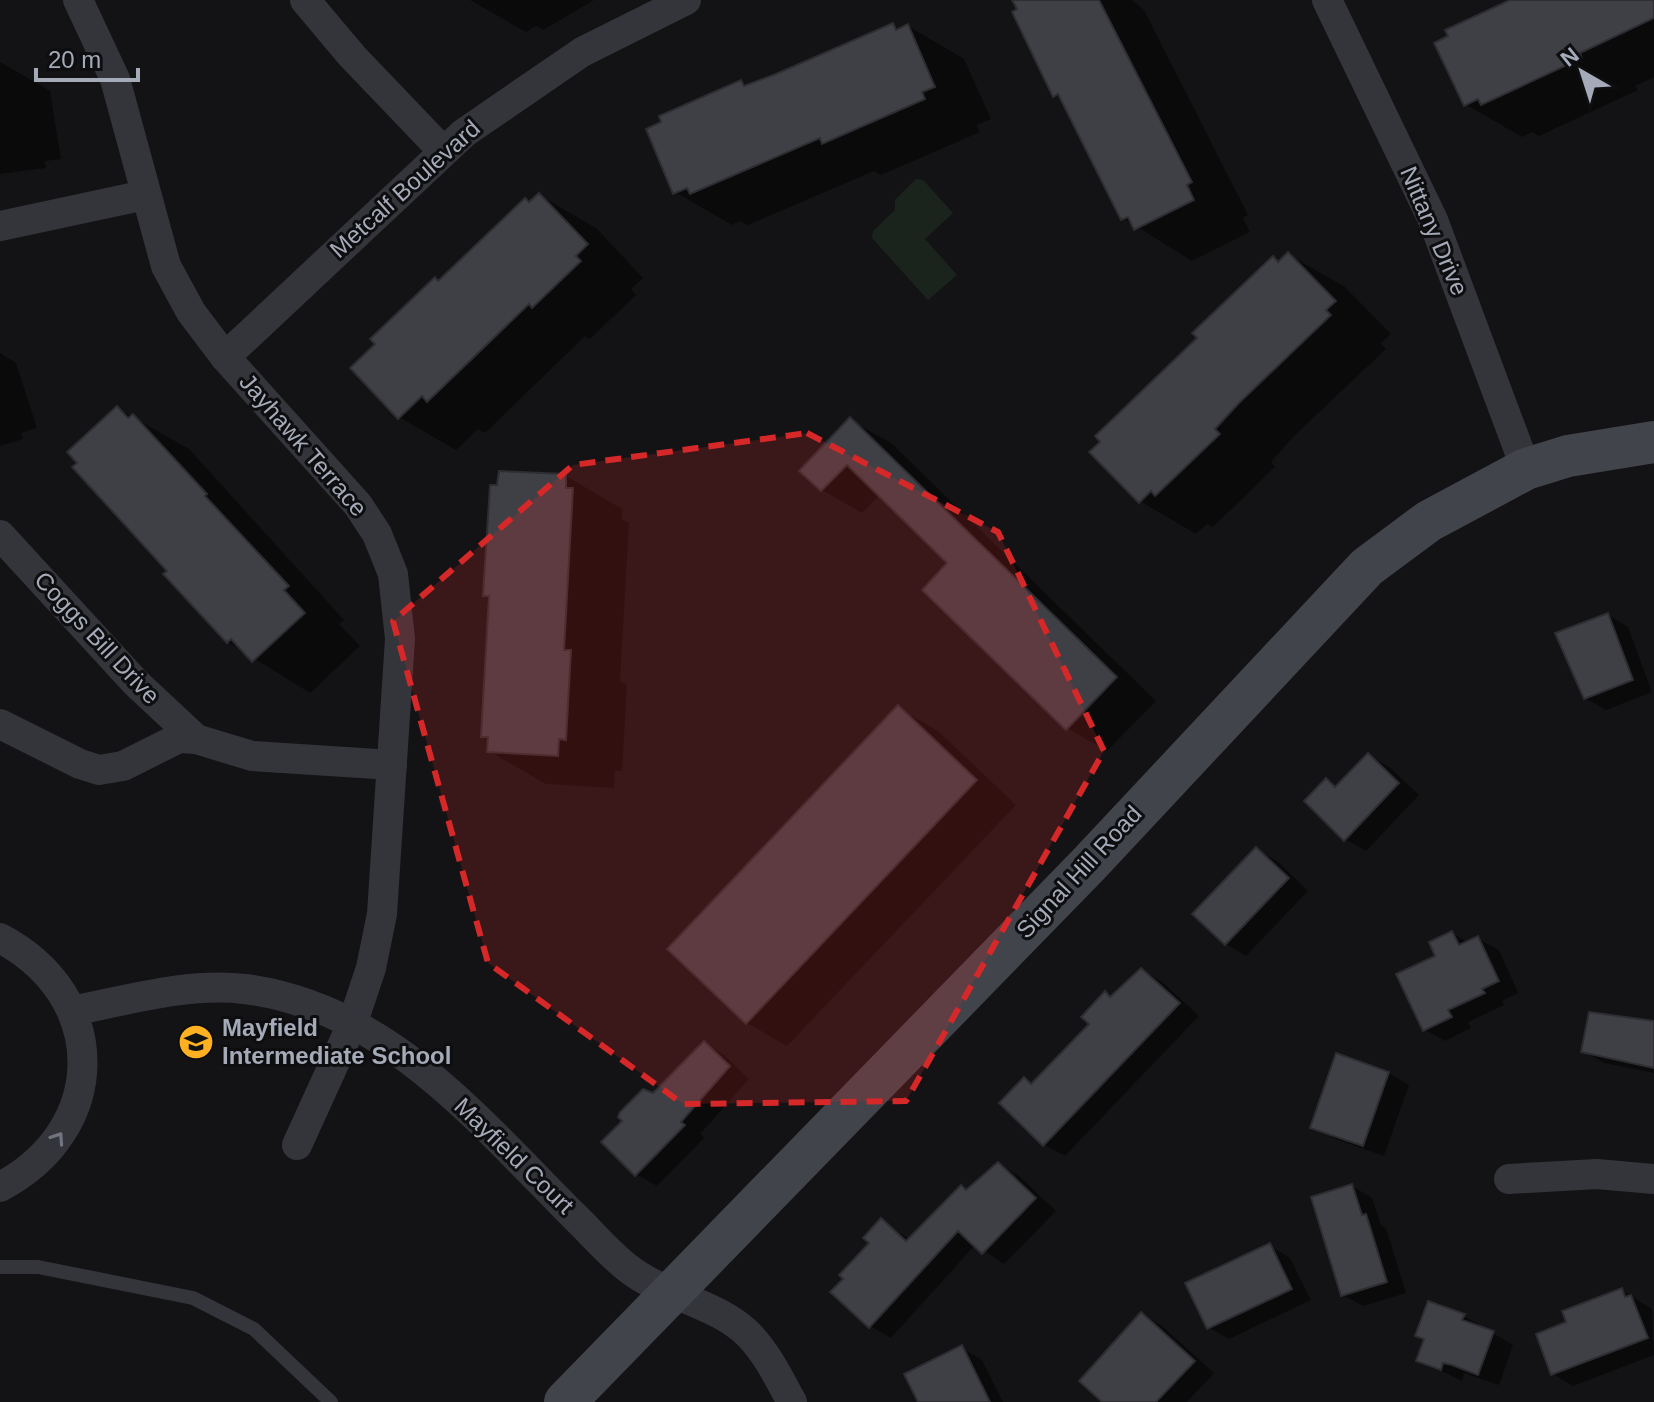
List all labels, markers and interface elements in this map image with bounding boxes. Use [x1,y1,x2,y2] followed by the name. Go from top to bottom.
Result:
[36,32,138,82] scale bar
[1542,32,1622,112] north arrow
[1556,42,1584,72] text: N
[48,46,101,73] text: 20 m
[324,114,485,263] street label: Metcalf Boulevard
[1395,162,1474,299] street label: Nittany Drive
[234,368,372,521] street label: Jayhawk Terrace
[29,566,165,709] street label: Coggs Bill Drive
[1011,800,1147,943] street label: Signal Hill Road
[222,1014,451,1069] place label: Mayfield Intermediate School
[177,1023,215,1061] school or university icon: Mayfield Intermediate School
[449,1092,580,1219] street label: Mayfield Court
[49,1132,64,1146] one-way arrow

